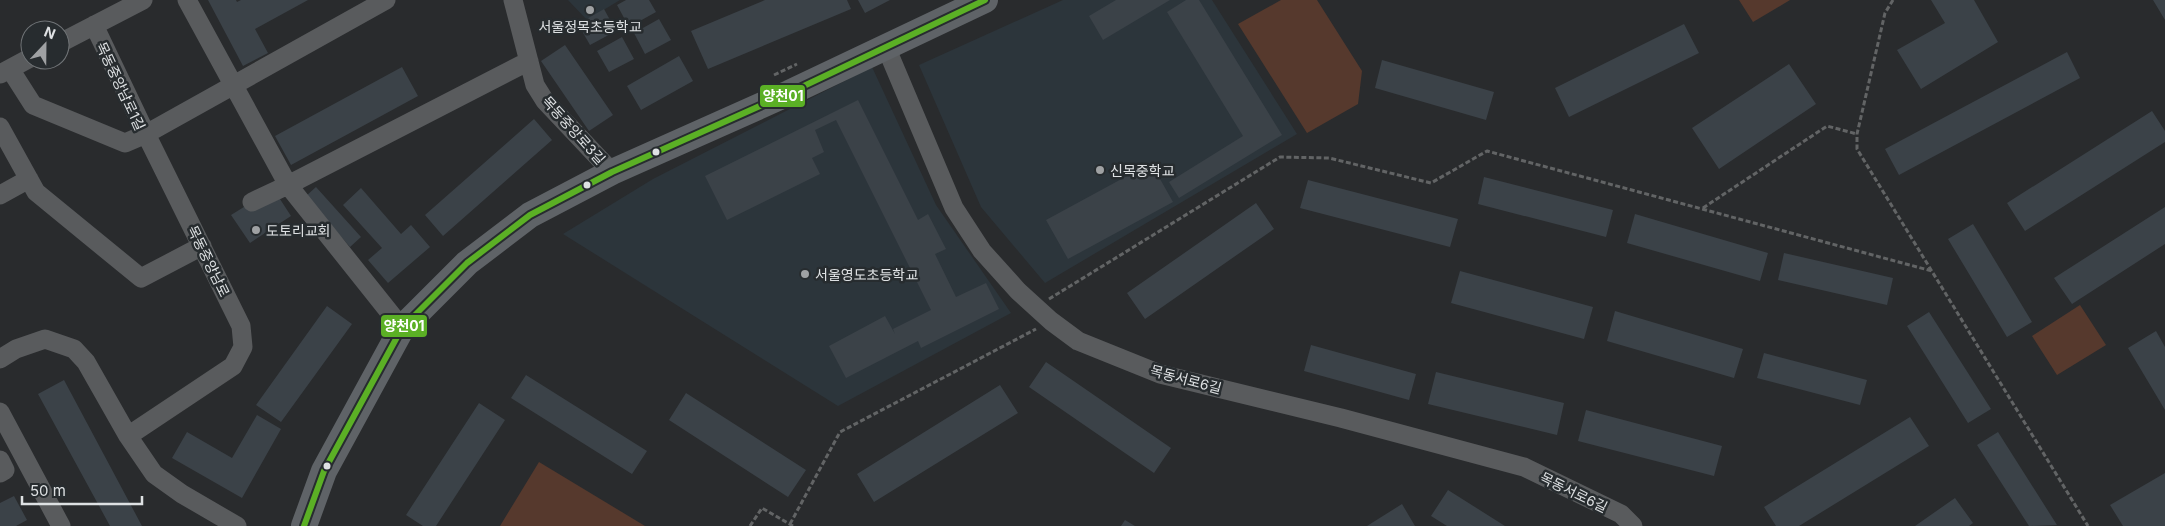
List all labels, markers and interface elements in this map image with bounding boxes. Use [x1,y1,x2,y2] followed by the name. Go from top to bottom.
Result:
[584,4,596,16] marker: 서울정목초등학교
[538,18,642,35] place label: 서울정목초등학교
[20,20,70,70] north arrow
[42,23,58,42] text: N
[93,39,149,133] street label: 목동중앙남로1길
[759,84,806,108] line badge: 양천01
[762,87,804,104] text: 양천01
[539,92,609,168] street label: 목동중앙로3길
[651,147,661,157] unlabelled marker
[1110,162,1175,179] place label: 신목중학교
[1094,164,1106,176] marker: 신목중학교
[582,180,592,190] unlabelled marker
[266,222,330,239] place label: 도토리교회
[184,223,234,300] street label: 목동중앙남로
[250,224,262,236] marker: 도토리교회
[815,266,918,283] place label: 서울영도초등학교
[799,268,811,280] marker: 서울영도초등학교
[380,314,428,338] line badge: 양천01
[383,317,425,334] text: 양천01
[1148,361,1224,397] street label: 목동서로6길
[322,461,332,471] unlabelled marker
[1537,468,1611,516] street label: 목동서로6길
[22,474,142,506] scale bar
[30,481,66,500] text: 50 m

